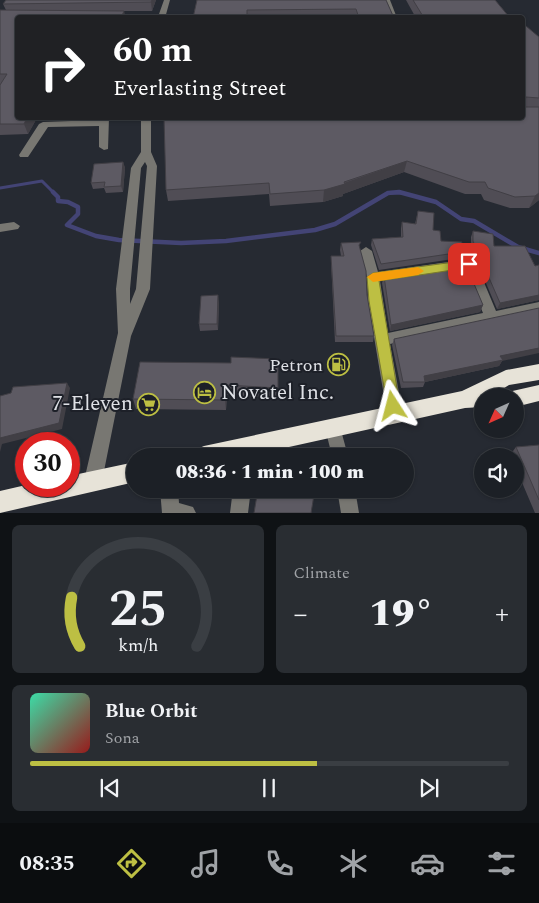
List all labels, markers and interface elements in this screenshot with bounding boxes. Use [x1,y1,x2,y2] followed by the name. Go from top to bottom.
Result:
[113,24,193,77] text: 60 m
[30,35,95,100] icon: right
[113,72,286,105] text: Everlasting Street
[448,243,490,285] pin
[455,250,483,278] icon: arrive
[269,352,323,379] place label: Petron
[327,353,351,377] fuel station icon: Petron
[221,377,334,409] place label: Novatel Inc.
[366,379,418,431] position arrow
[193,381,217,405] hotel icon: Novatel Inc.
[52,388,133,420] place label: 7-Eleven
[474,388,524,438] north arrow
[474,388,524,498] map controls
[137,392,161,416] supermarket icon: 7-Eleven
[15,432,80,497] speed limit sign: 30
[474,448,524,498] button: sound
[176,458,364,487] text: 08:36 · 1 min · 100 m
[294,561,350,585] text: Climate
[109,570,167,649] text: 25
[369,585,434,643] text: 19°
[294,593,308,636] text: −
[495,593,509,636] text: +
[118,632,158,659] text: km/h
[105,697,198,726] text: Blue Orbit
[105,726,140,750] text: Sona
[96,774,124,802] icon: previous
[255,774,283,802] icon: pause
[415,774,443,802] icon: next
[114,846,149,881] icon: directions
[188,846,223,881] icon: music
[262,846,297,881] icon: phone
[336,846,371,881] icon: climate
[410,846,445,881] icon: car
[484,846,519,881] icon: filters
[20,847,75,880] text: 08:35

